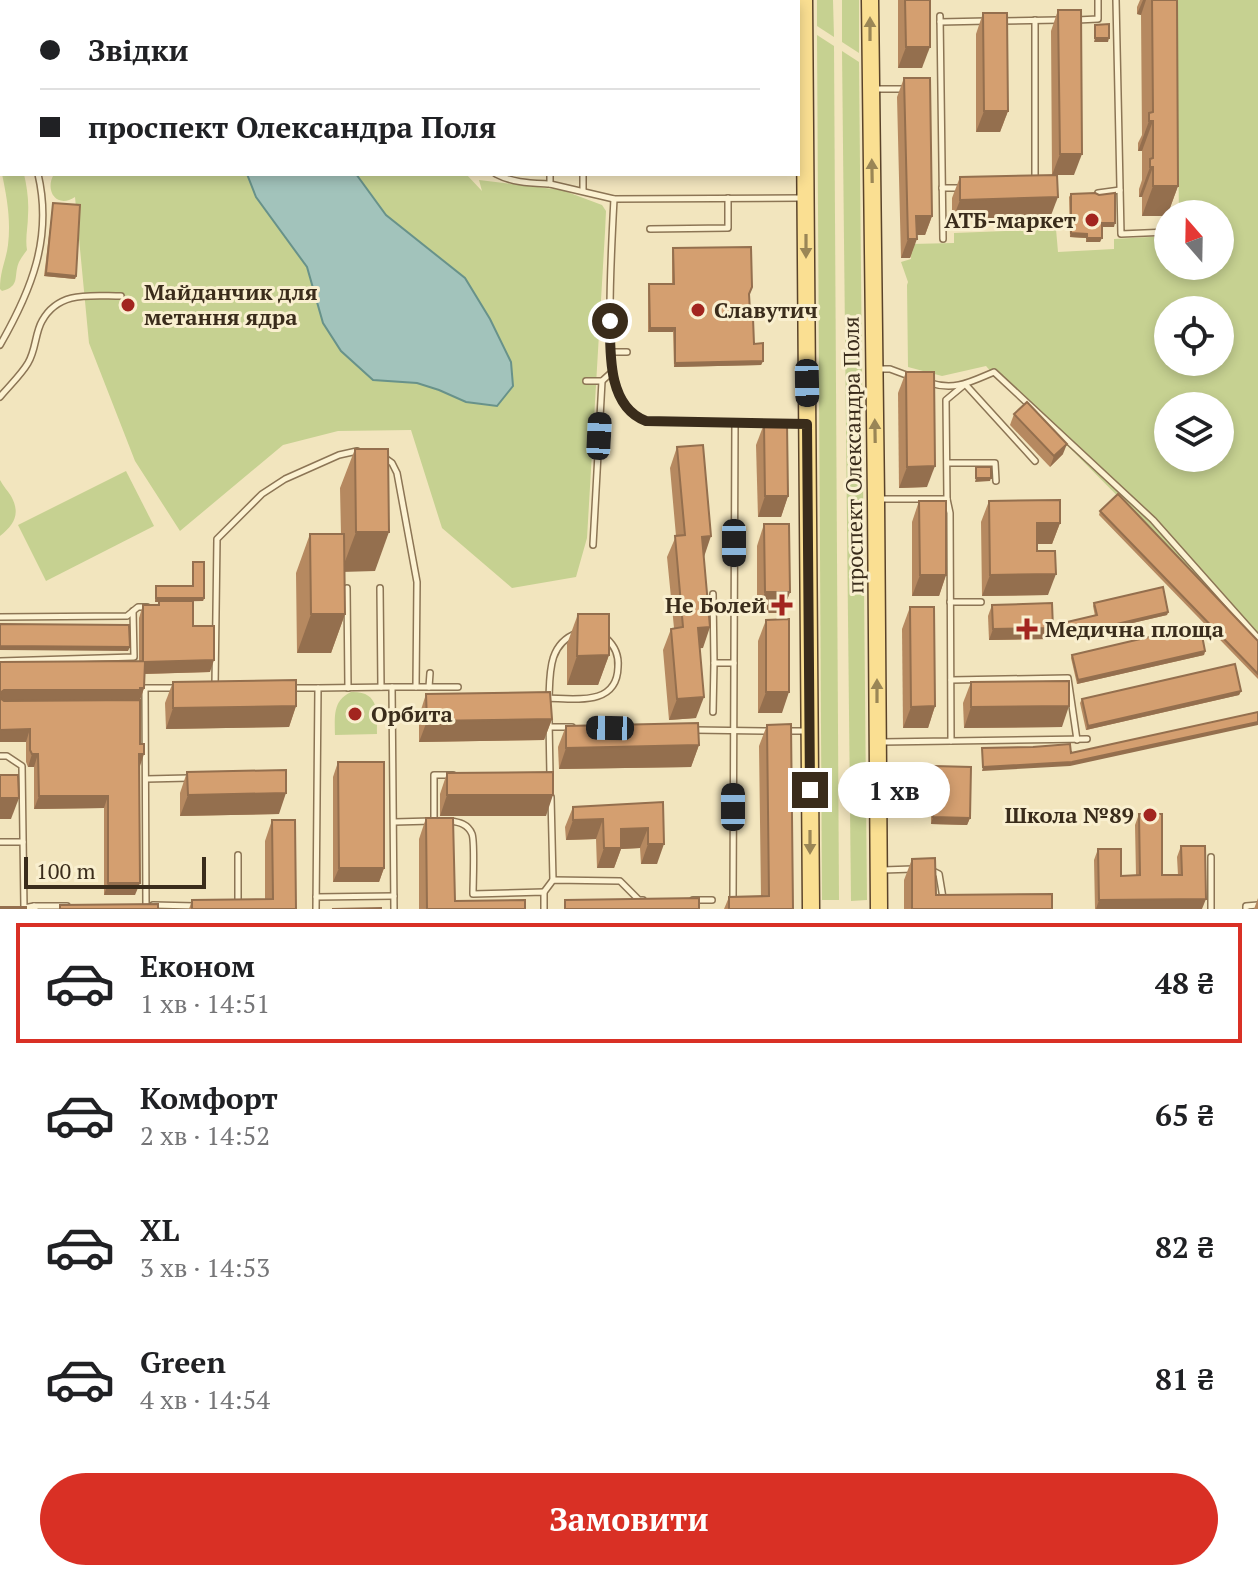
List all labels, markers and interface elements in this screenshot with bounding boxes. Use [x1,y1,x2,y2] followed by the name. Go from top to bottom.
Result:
[864,16,876,41] one-way arrow
[88,30,189,70] text: Звідки
[88,107,496,147] text: проспект Олександра Поля
[866,158,878,183] one-way arrow
[1154,200,1234,280] north arrow
[1154,200,1234,472] map controls
[944,205,1076,234] place label: АТБ-маркет
[1083,211,1101,229] marker: АТБ-маркет
[800,234,812,259] one-way arrow
[144,277,318,331] place label: Майданчик для метання ядра
[714,295,818,324] place label: Славутич
[119,296,137,314] marker: Майданчик для метання ядра
[1154,296,1234,376] button: locate
[689,301,707,319] marker: Славутич
[592,303,628,339] route start
[836,316,869,594] street label: проспект Олександра Поля
[795,359,819,407] car
[1154,392,1234,472] button: layers
[586,411,612,461] car
[869,418,882,443] one-way arrow
[722,519,746,567] car
[665,590,766,619] place label: Не Болей
[773,596,791,614] marker: Не Болей
[1045,614,1224,643] place label: Медична площа
[1016,618,1038,640] marker: Медична площа
[871,678,883,703] one-way arrow
[371,699,453,728] place label: Орбита
[346,705,364,723] marker: Орбита
[586,716,634,740] car
[838,762,950,818] callout: 1 хв
[792,772,828,808] route end
[868,773,920,807] text: 1 хв
[721,783,745,831] car
[1005,800,1134,829] place label: Школа №89
[1141,806,1159,824] marker: Школа №89
[804,830,816,855] one-way arrow
[24,853,206,889] scale bar
[36,856,96,885] text: 100 m
[140,946,255,986] text: Економ
[44,947,116,1019] icon: car
[1155,963,1214,1003] text: 48 ₴
[140,986,270,1020] text: 1 хв · 14:51
[140,1078,278,1118] text: Комфорт
[44,1079,116,1151] icon: car
[1155,1095,1214,1135] text: 65 ₴
[140,1118,270,1152] text: 2 хв · 14:52
[140,1210,179,1250] text: XL
[44,1211,116,1283] icon: car
[1155,1227,1214,1267] text: 82 ₴
[140,1250,270,1284] text: 3 хв · 14:53
[140,1342,226,1382] text: Green
[44,1343,116,1415] icon: car
[1155,1359,1214,1399] text: 81 ₴
[140,1382,270,1416] text: 4 хв · 14:54
[40,1473,1218,1565] button: Замовити

